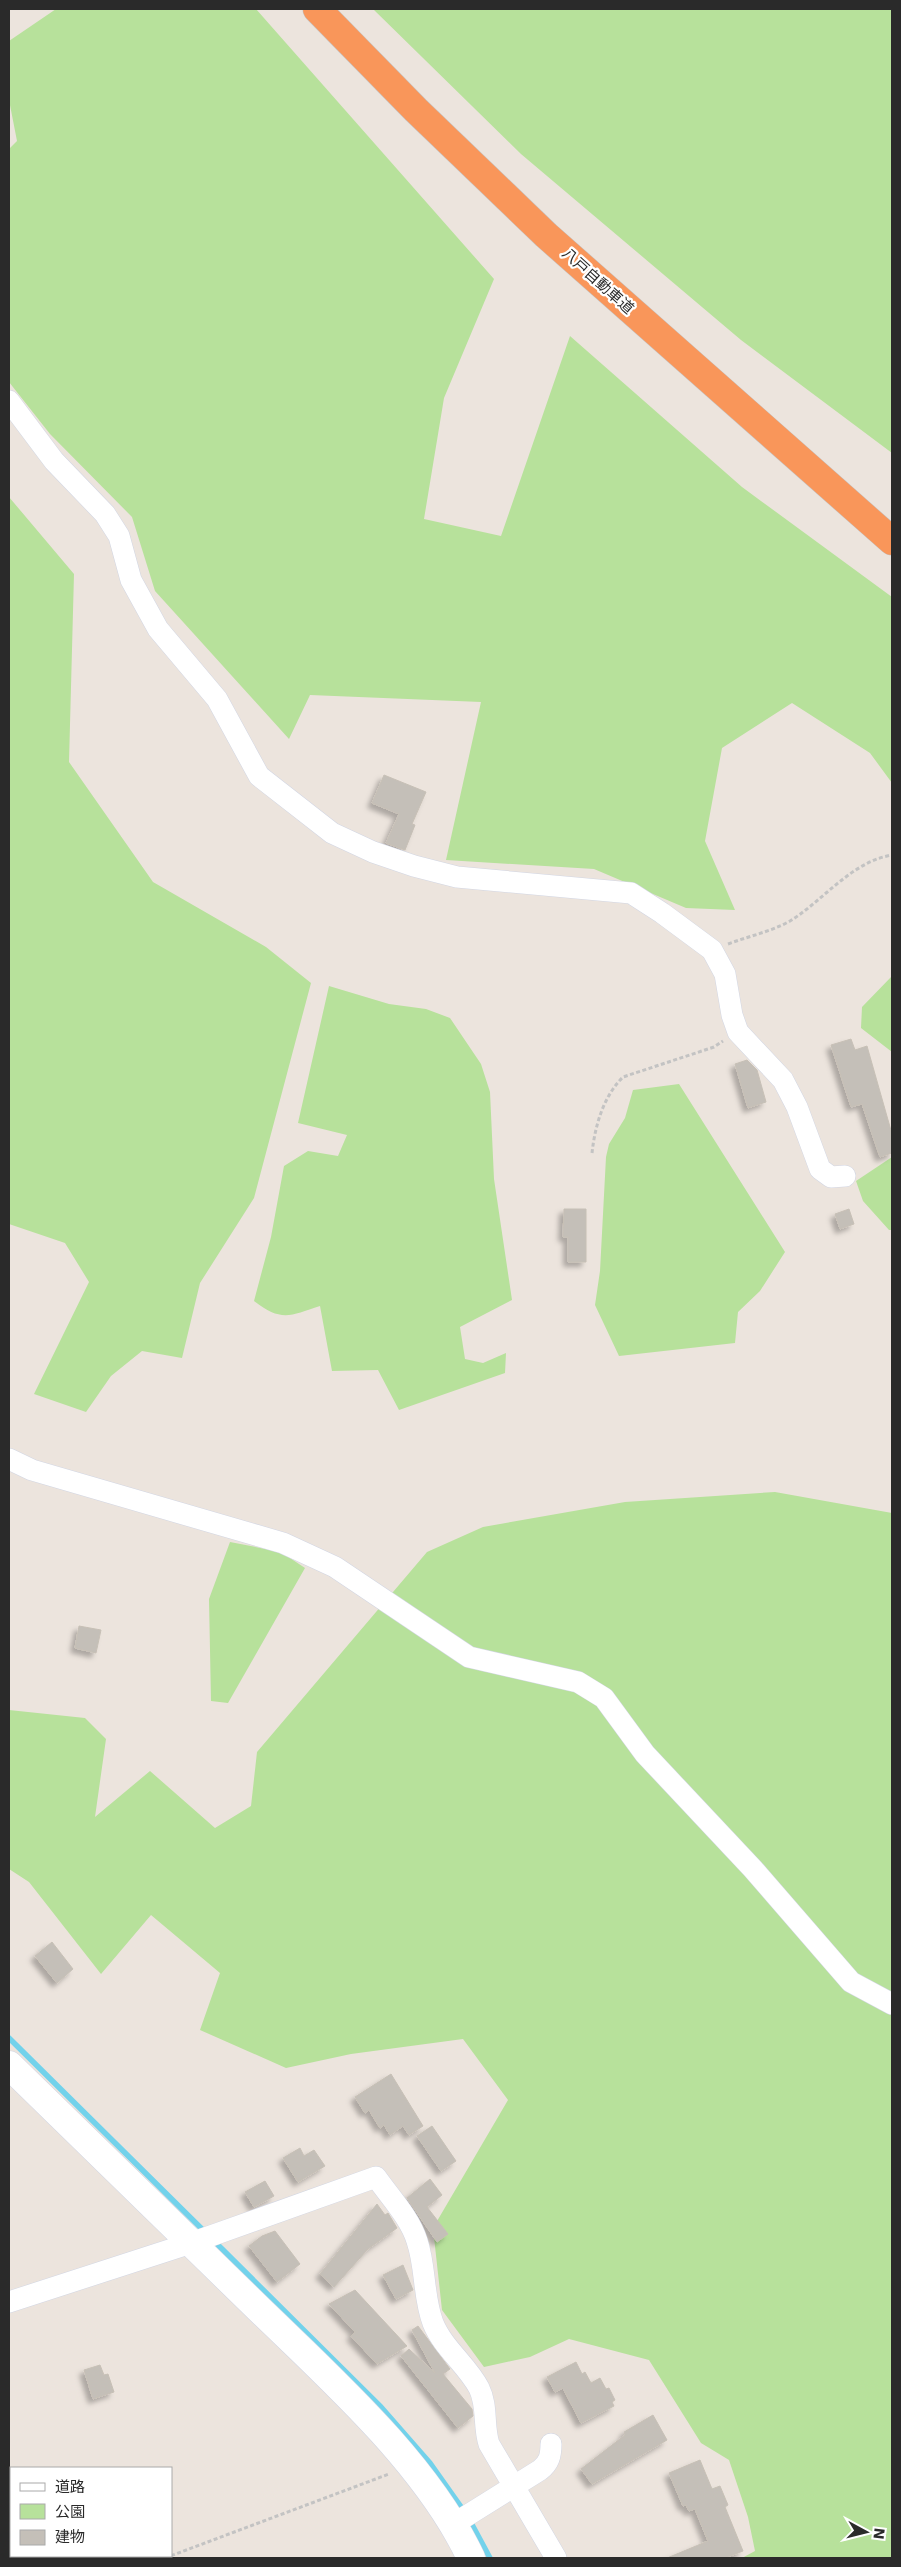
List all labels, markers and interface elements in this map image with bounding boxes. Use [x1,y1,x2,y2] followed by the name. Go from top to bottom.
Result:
[559,244,637,318] street label: 八戸自動車道
[10,2467,172,2557] legend
[55,2478,85,2496] text: 道路
[55,2503,85,2521] text: 公園
[841,2507,891,2557] north arrow
[870,2527,888,2540] text: N
[55,2528,85,2546] text: 建物

